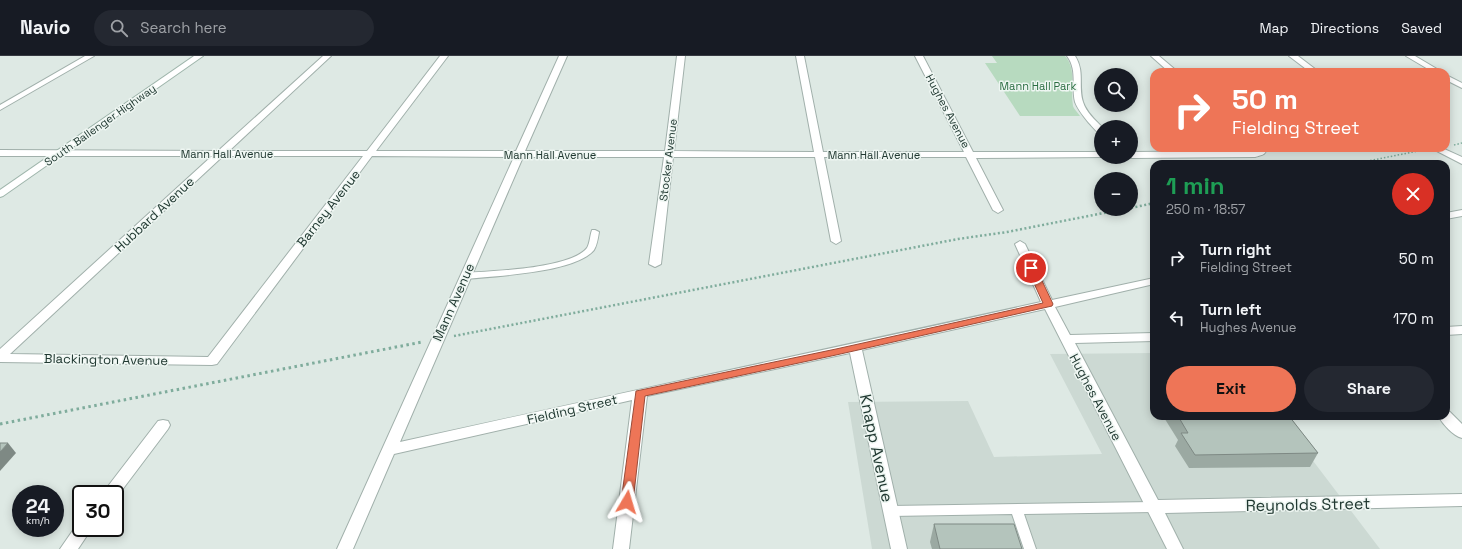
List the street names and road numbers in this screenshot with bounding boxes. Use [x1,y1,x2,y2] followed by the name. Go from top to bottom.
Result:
[923,72,973,150] street label: Hughes Avenue
[42,81,158,169] street label: South Ballenger Highway
[656,118,680,202] street label: Stocker Avenue
[181,147,273,161] street label: Mann Hall Avenue
[504,148,596,162] street label: Mann Hall Avenue
[828,148,920,162] street label: Mann Hall Avenue
[293,166,364,250] street label: Barney Avenue
[111,173,198,256] street label: Hubbard Avenue
[429,260,478,344] street label: Mann Avenue
[44,350,168,369] street label: Blackington Avenue
[1065,351,1126,444] street label: Hughes Avenue
[525,391,619,428] street label: Fielding Street
[855,392,898,504] street label: Knapp Avenue
[1245,493,1371,516] street label: Reynolds Street

